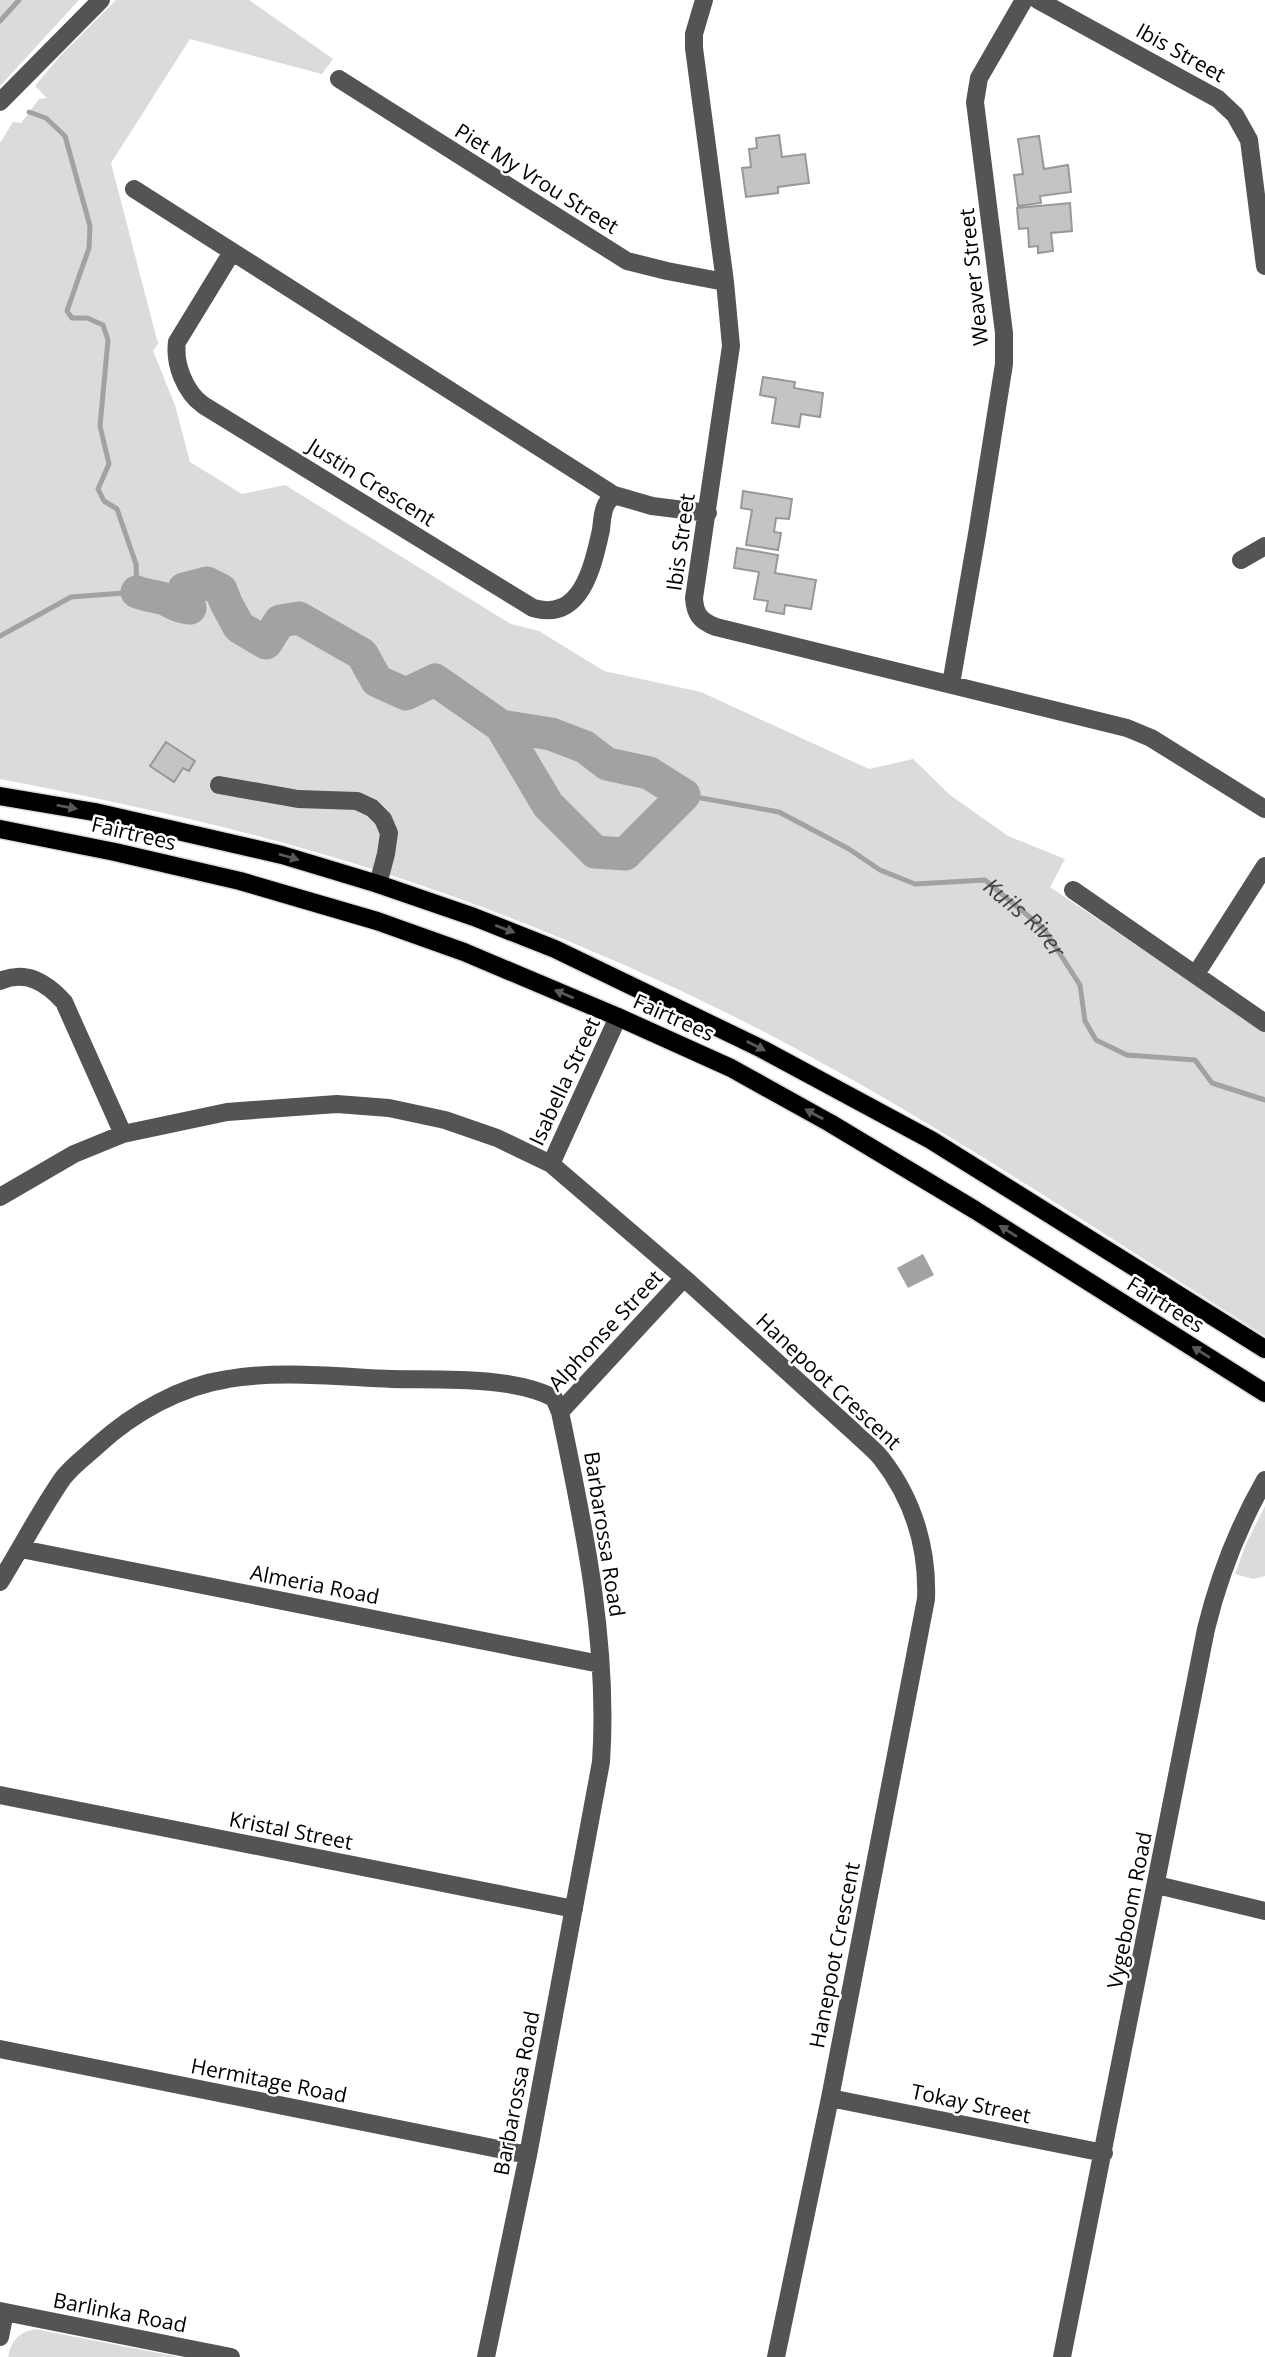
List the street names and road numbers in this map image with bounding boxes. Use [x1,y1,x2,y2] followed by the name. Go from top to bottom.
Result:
[1131,16,1231,88] street label: Ibis Street
[450,116,624,240] street label: Piet My Vrou Street
[952,207,994,347] street label: Weaver Street
[301,431,441,532] street label: Justin Crescent
[659,491,701,593] street label: Ibis Street
[89,810,179,856] street label: Fairtrees
[629,987,719,1047] street label: Fairtrees
[522,1012,606,1150] street label: Isabella Street
[542,1264,668,1396] street label: Alphonse Street
[1122,1269,1210,1339] street label: Fairtrees
[750,1306,908,1456] street label: Hanepoot Crescent
[578,1449,632,1619] street label: Barbarossa Road
[248,1558,382,1610] street label: Almeria Road
[227,1804,355,1856] street label: Kristal Street
[1100,1829,1158,1991] street label: Vygeboom Road
[802,1860,866,2050] street label: Hanepoot Crescent
[486,2008,546,2178] street label: Barbarossa Road
[189,2051,349,2109] street label: Hermitage Road
[909,2077,1033,2129] street label: Tokay Street
[51,2285,189,2339] street label: Barlinka Road

